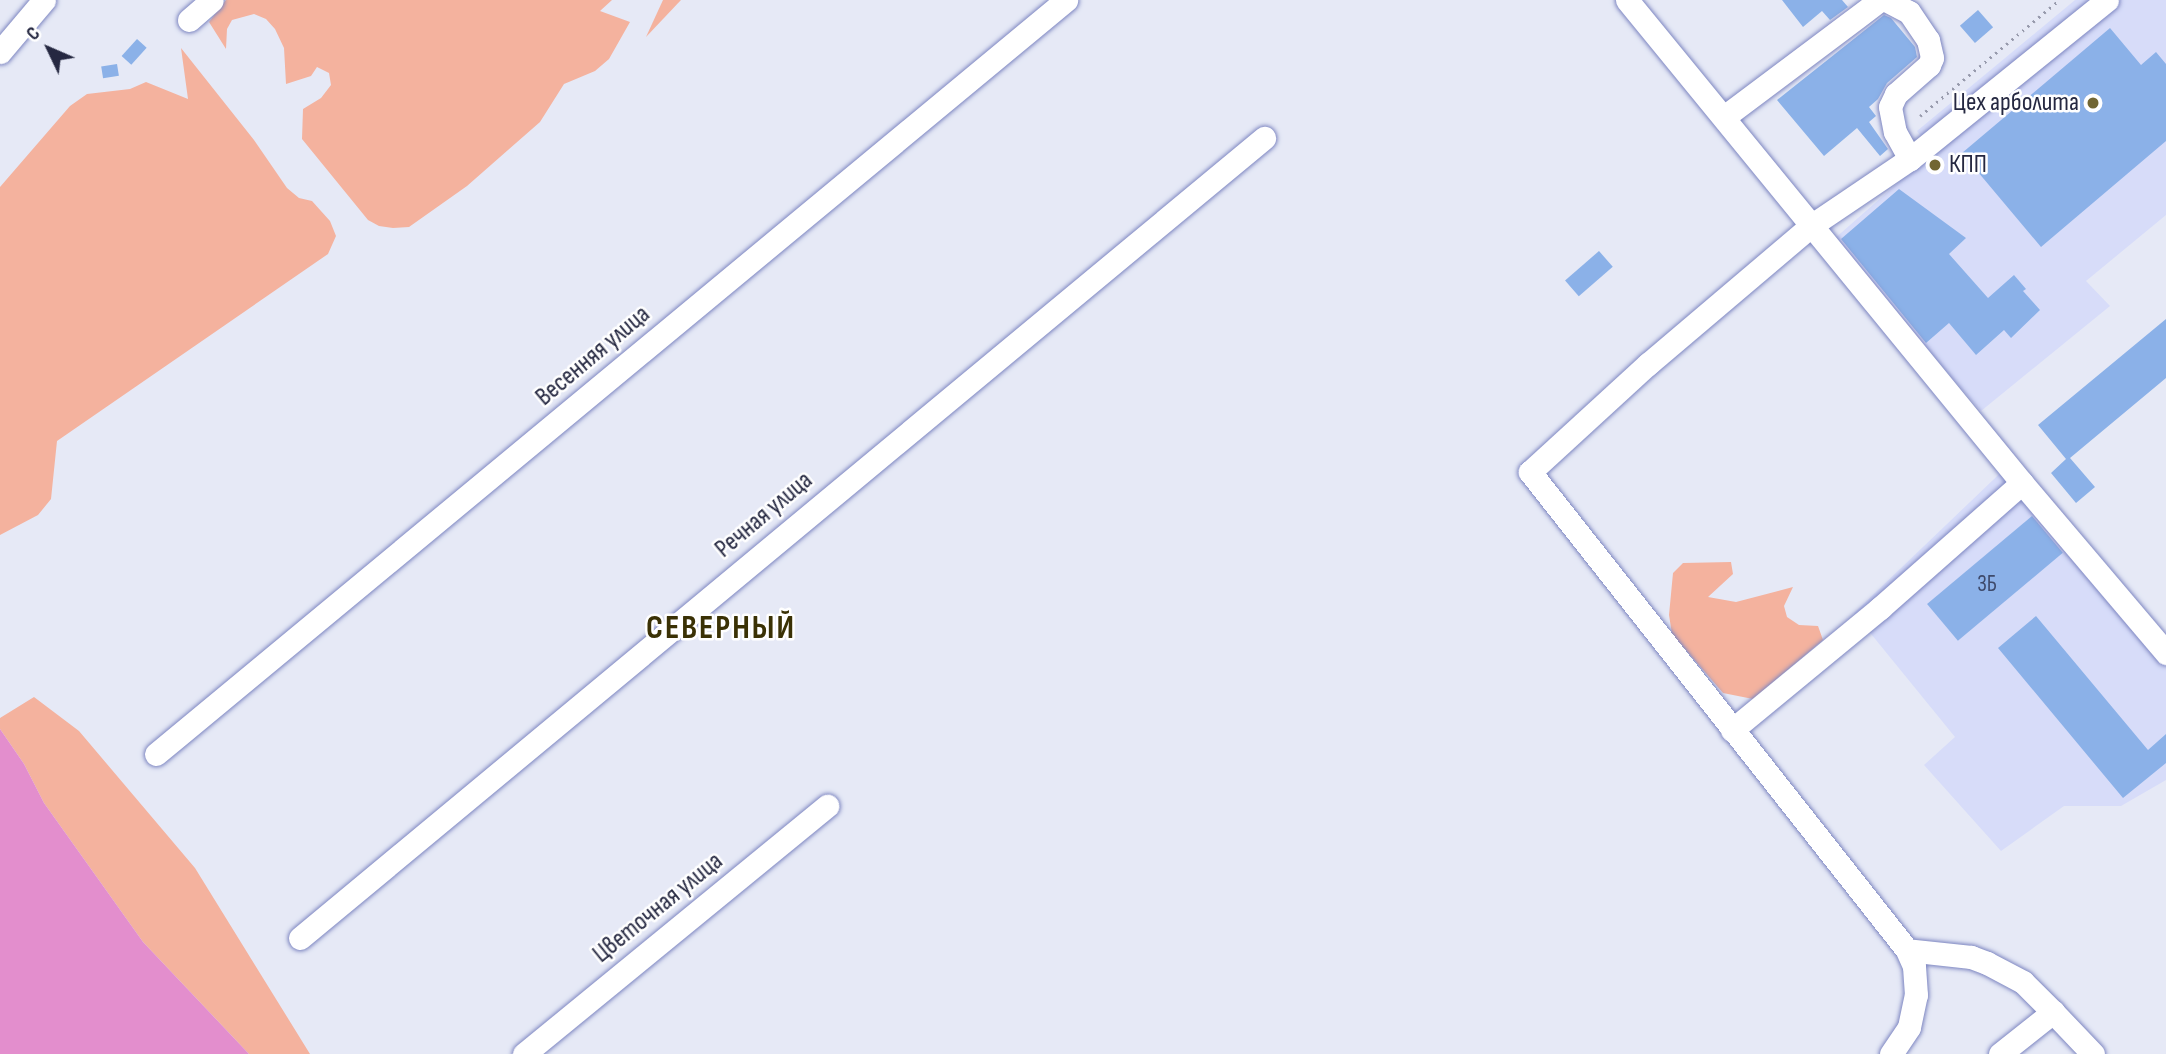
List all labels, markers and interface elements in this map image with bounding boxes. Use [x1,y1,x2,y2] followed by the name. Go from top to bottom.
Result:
[14,14,84,84] north arrow
[22,23,45,46] text: С
[1953,87,2079,119] place label: Цех арболита
[2085,95,2101,111] marker: Цех арболита
[1949,149,1987,181] place label: КПП
[1927,157,1943,173] marker: КПП
[529,299,657,413] street label: Весенняя улица
[709,465,819,565] street label: Речная улица
[1977,570,1997,598] house number: 3Б
[647,609,795,649] district label: СЕВЕРНЫЙ
[587,846,729,970] street label: Цветочная улица

